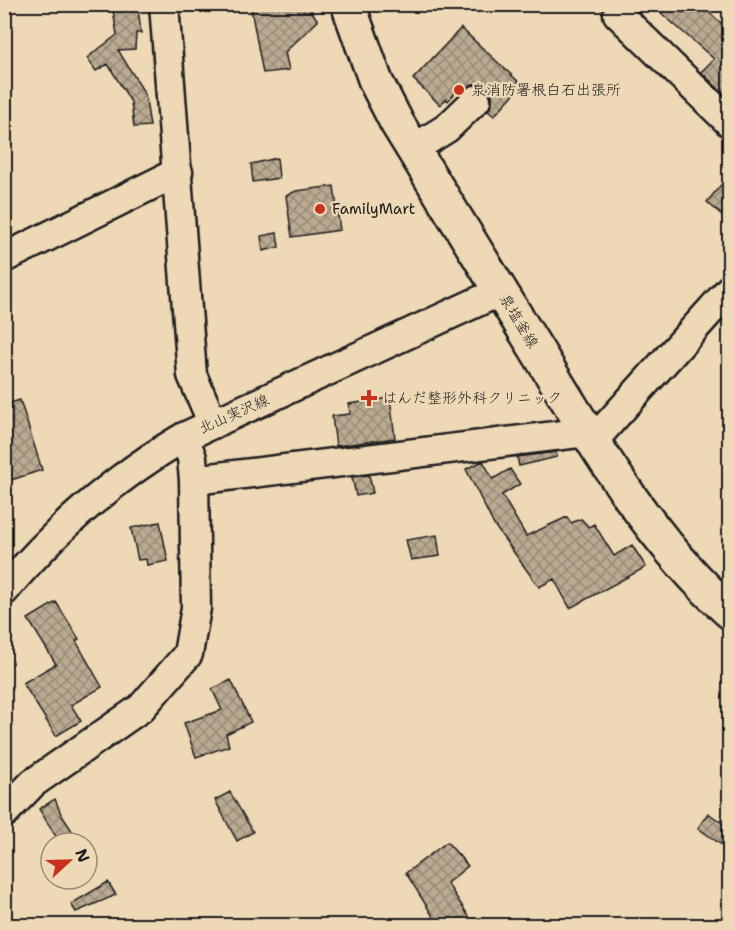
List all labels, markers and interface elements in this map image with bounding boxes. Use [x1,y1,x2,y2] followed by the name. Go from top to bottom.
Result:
[471,80,621,100] place label: 泉消防署根白石出張所
[452,83,466,97] marker: 泉消防署根白石出張所
[332,199,415,219] place label: FamilyMart
[313,202,327,216] marker: FamilyMart
[495,290,543,352] street label: 泉塩釜線
[382,388,562,408] place label: はんだ整形外科クリニック
[360,389,378,407] marker: はんだ整形外科クリニック
[196,390,272,438] street label: 北山実沢線
[39,831,99,891] north arrow
[70,846,95,865] text: N

